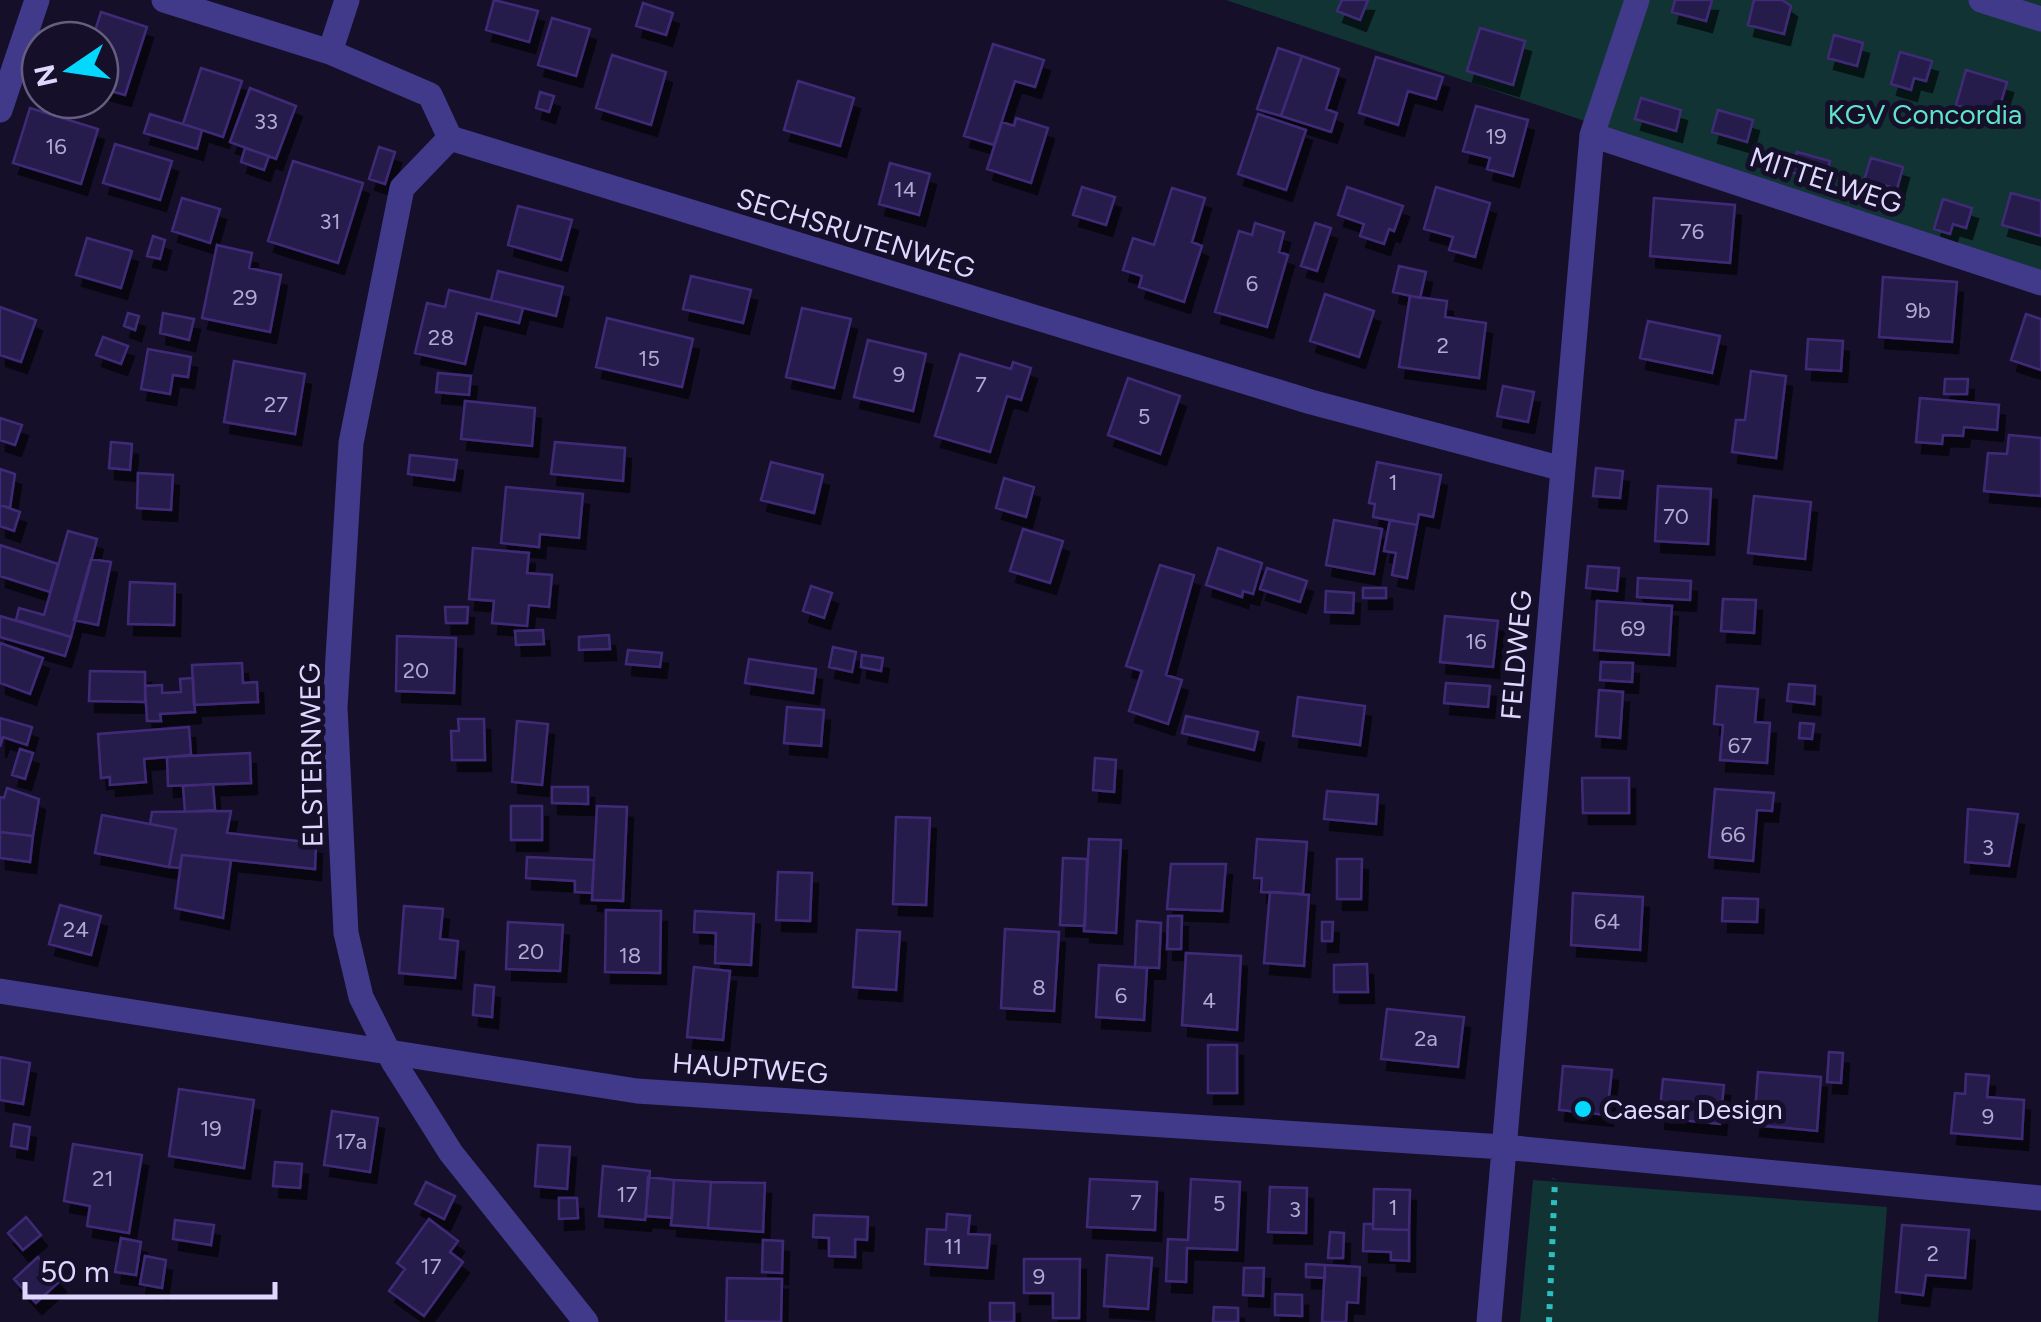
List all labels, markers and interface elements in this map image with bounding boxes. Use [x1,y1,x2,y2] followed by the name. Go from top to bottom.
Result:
[20,20,120,120] north arrow
[27,61,65,90] text: N
[1828,97,2022,131] park label: KGV Concordia
[254,108,278,135] house number: 33
[1485,123,1507,150] house number: 19
[45,133,67,160] house number: 16
[1746,139,1906,221] street label: MITTELWEG
[894,176,916,203] house number: 14
[733,181,979,285] street label: SECHSRUTENWEG
[319,208,341,235] house number: 31
[1680,218,1704,245] house number: 76
[1246,270,1258,297] house number: 6
[233,284,257,311] house number: 29
[1905,297,1931,324] house number: 9b
[428,324,454,351] house number: 28
[1437,332,1449,359] house number: 2
[638,345,660,372] house number: 15
[893,361,905,388] house number: 9
[975,371,987,398] house number: 7
[264,391,288,418] house number: 27
[1138,403,1150,430] house number: 5
[1388,469,1398,496] house number: 1
[1663,503,1689,530] house number: 70
[1493,589,1539,721] street label: FELDWEG
[1621,615,1645,642] house number: 69
[1465,628,1487,655] house number: 16
[403,657,429,684] house number: 20
[292,663,330,847] street label: ELSTERNWEG
[1728,732,1752,759] house number: 67
[1721,821,1745,848] house number: 66
[1982,834,1994,861] house number: 3
[1594,908,1620,935] house number: 64
[63,916,89,943] house number: 24
[518,938,544,965] house number: 20
[619,942,641,969] house number: 18
[1032,974,1046,1001] house number: 8
[1115,982,1127,1009] house number: 6
[1202,987,1216,1014] house number: 4
[1414,1025,1438,1052] house number: 2a
[671,1046,829,1090] street label: HAUPTWEG
[1603,1092,1783,1126] place label: Caesar Design
[1572,1098,1594,1120] marker: Caesar Design
[1982,1103,1994,1130] house number: 9
[200,1115,222,1142] house number: 19
[335,1128,367,1155] house number: 17a
[92,1165,114,1192] house number: 21
[617,1181,638,1208] house number: 17
[1130,1189,1142,1216] house number: 7
[1213,1190,1225,1217] house number: 5
[1388,1194,1398,1221] house number: 1
[1289,1196,1301,1223] house number: 3
[944,1233,962,1260] house number: 11
[25,1237,275,1299] scale bar
[1927,1240,1939,1267] house number: 2
[40,1253,109,1290] text: 50 m
[421,1253,442,1280] house number: 17
[1033,1263,1045,1290] house number: 9

